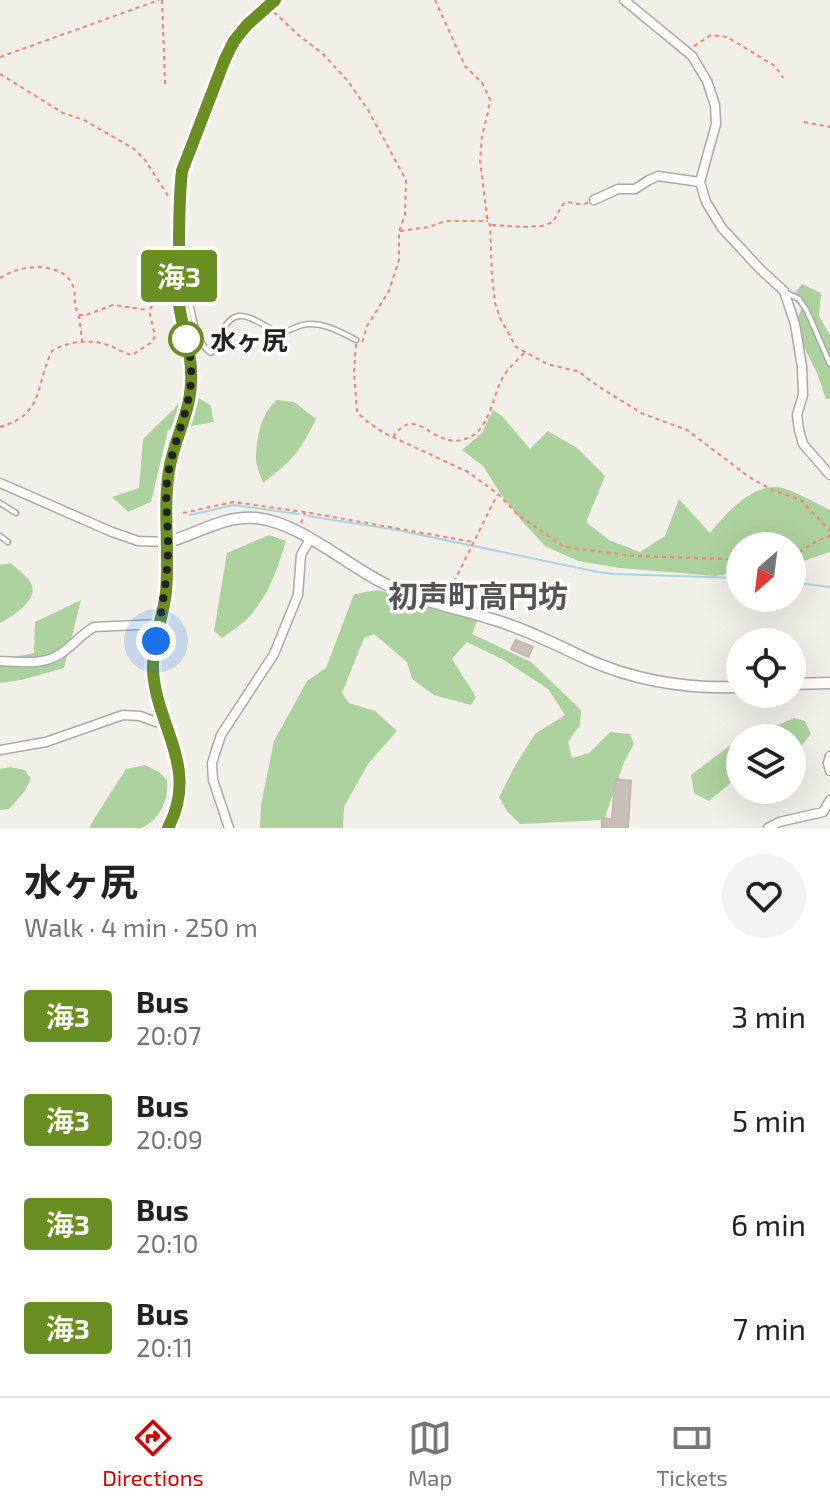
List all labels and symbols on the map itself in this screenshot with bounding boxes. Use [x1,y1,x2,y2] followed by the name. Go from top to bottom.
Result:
[143,250,215,302] line badge: 海3
[169,322,203,356] marker: 水ヶ尻
[210,324,288,355] place label: 水ヶ尻
[726,532,806,612] north arrow
[388,577,568,613] district label: 初声町高円坊
[136,621,176,661] your location

